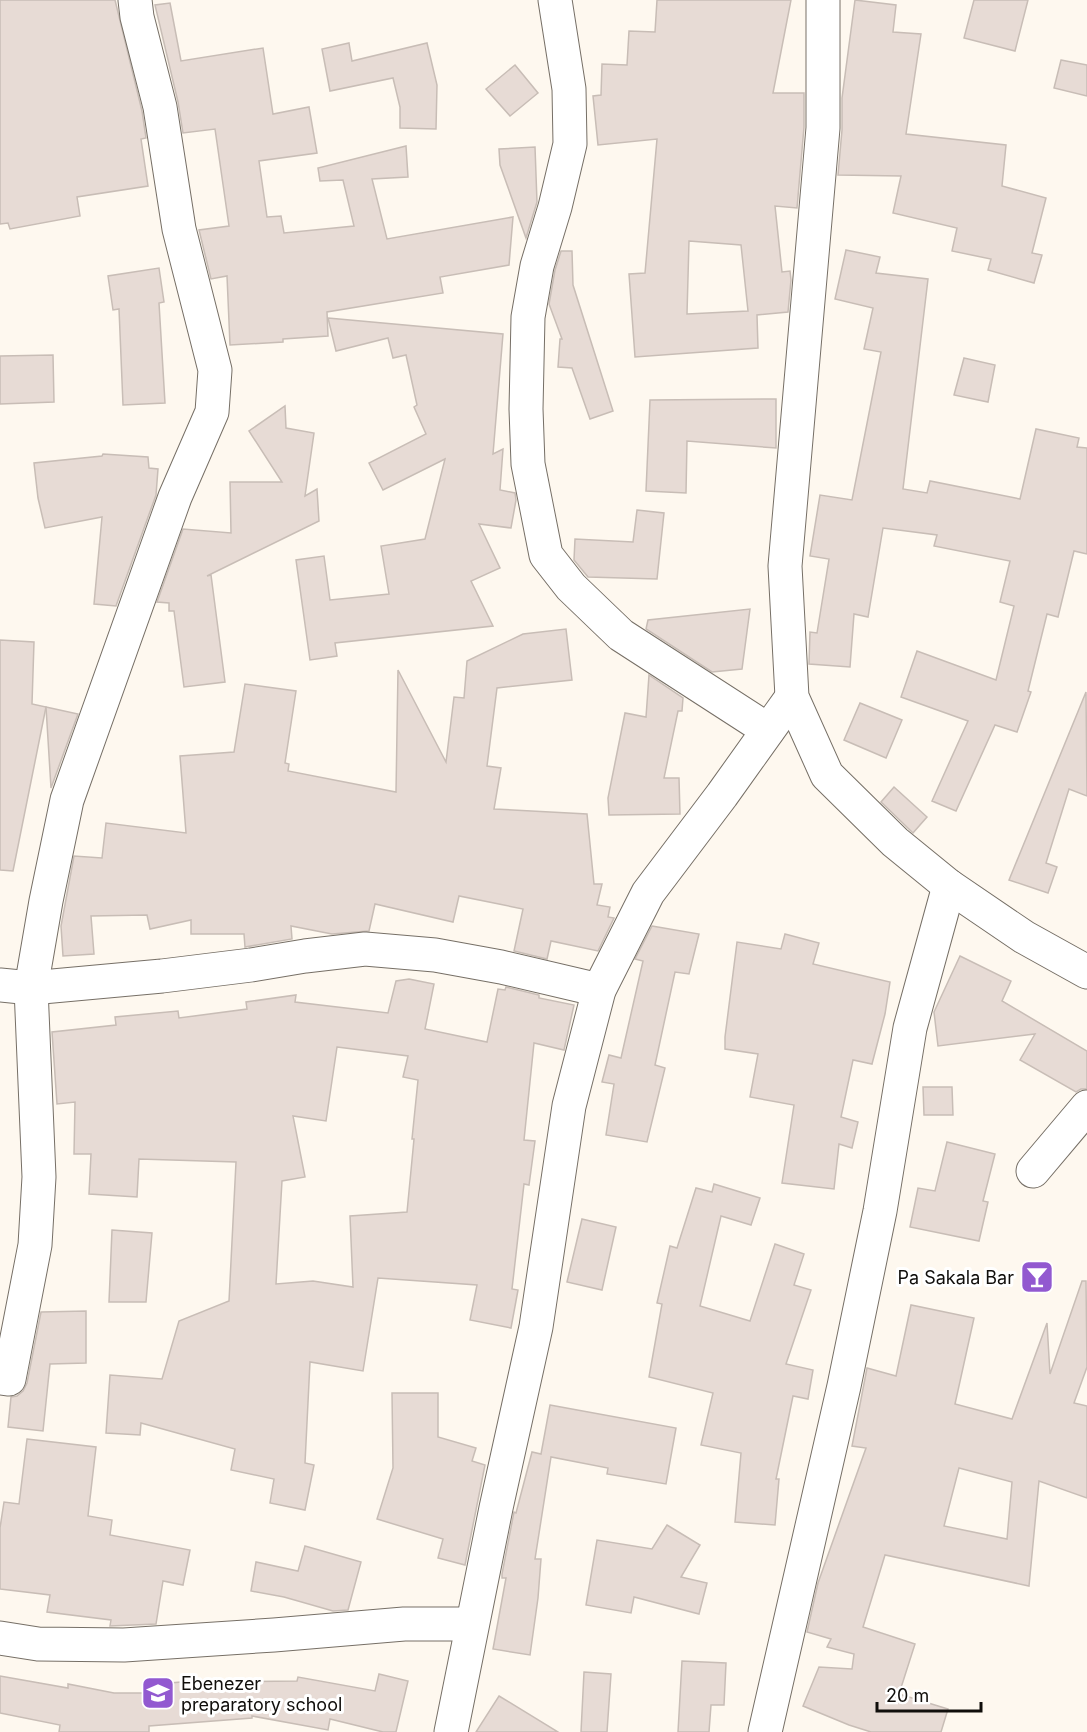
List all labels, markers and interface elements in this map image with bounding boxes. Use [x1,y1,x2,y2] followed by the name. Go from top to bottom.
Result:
[1019,1259,1055,1295] bar icon: Pa Sakala Bar
[898,1267,1014,1288] place label: Pa Sakala Bar
[181,1673,342,1715] place label: Ebenezer preparatory school
[140,1675,176,1711] school or university icon: Ebenezer preparatory school
[877,1675,980,1713] scale bar
[886,1685,929,1706] text: 20 m

